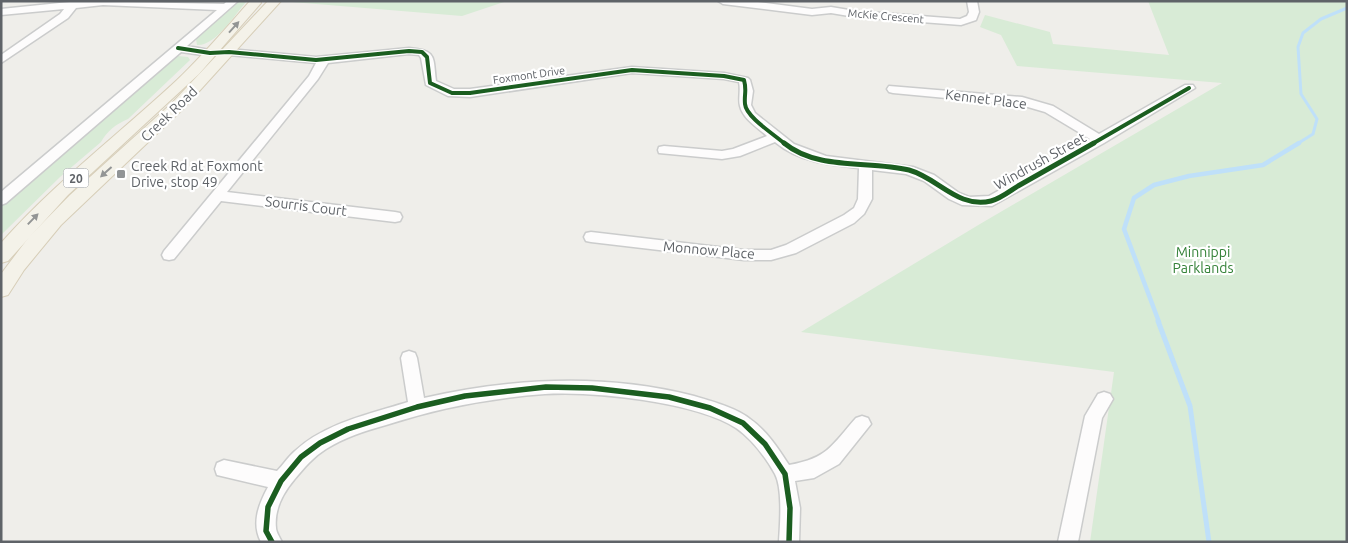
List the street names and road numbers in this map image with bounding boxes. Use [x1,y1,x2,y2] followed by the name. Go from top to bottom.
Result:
[847,7,925,25] street label: McKie Crescent
[492,64,566,86] street label: Foxmont Drive
[138,83,200,145] street label: Creek Road
[944,86,1028,112] street label: Kennet Place
[991,129,1089,193] street label: Windrush Street
[64,168,88,188] road number: 20
[264,193,348,219] street label: Sourris Court
[662,238,756,262] street label: Monnow Place

